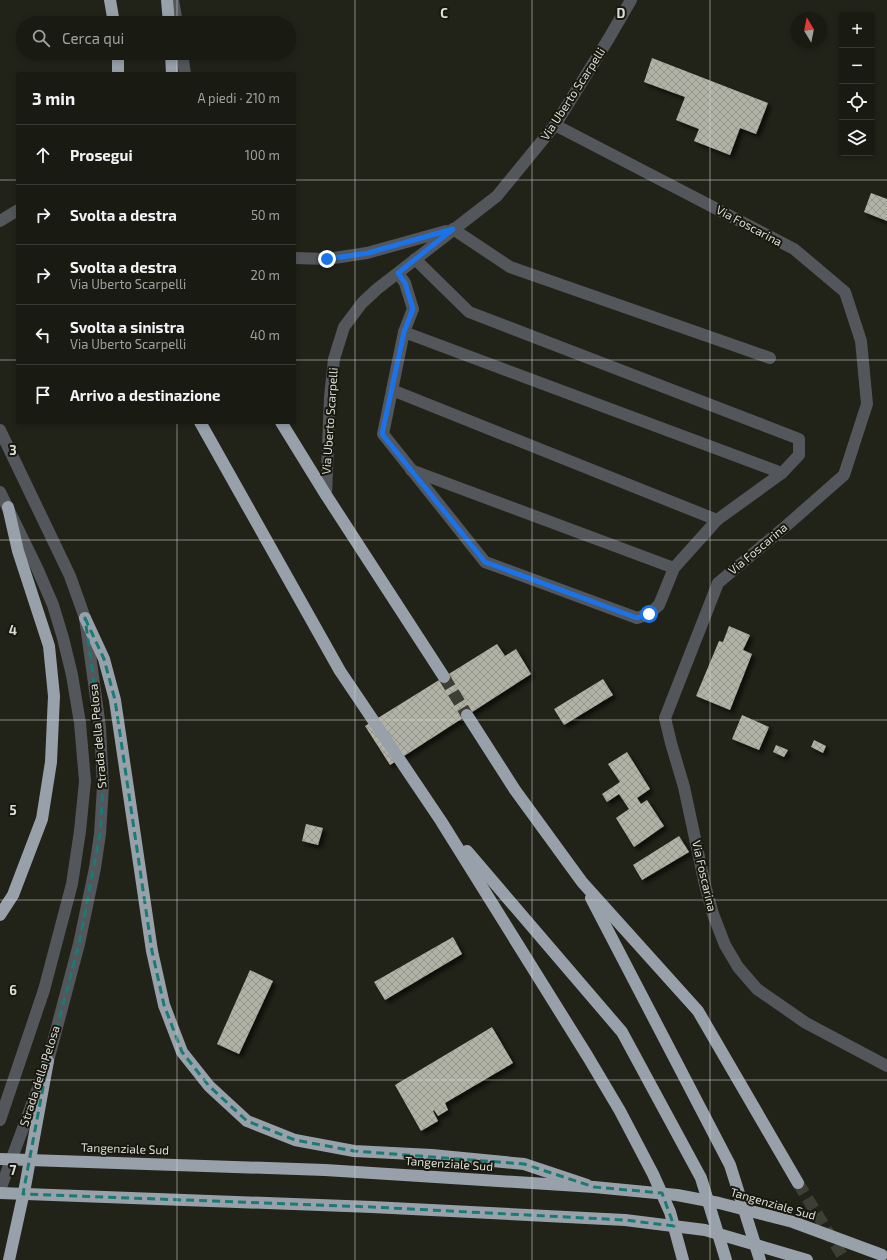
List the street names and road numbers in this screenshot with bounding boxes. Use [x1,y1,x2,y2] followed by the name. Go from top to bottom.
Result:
[537,45,607,142] street label: Via Uberto Scarpelli
[714,202,785,248] street label: Via Foscarina
[318,367,340,475] street label: Via Uberto Scarpelli
[725,520,790,577] street label: Via Foscarina
[85,683,109,789] street label: Strada della Pelosa
[690,839,720,913] street label: Via Foscarina
[16,1024,62,1128] street label: Strada della Pelosa
[81,1139,169,1157] street label: Tangenziale Sud
[405,1153,494,1173] street label: Tangenziale Sud
[729,1184,818,1222] street label: Tangenziale Sud

